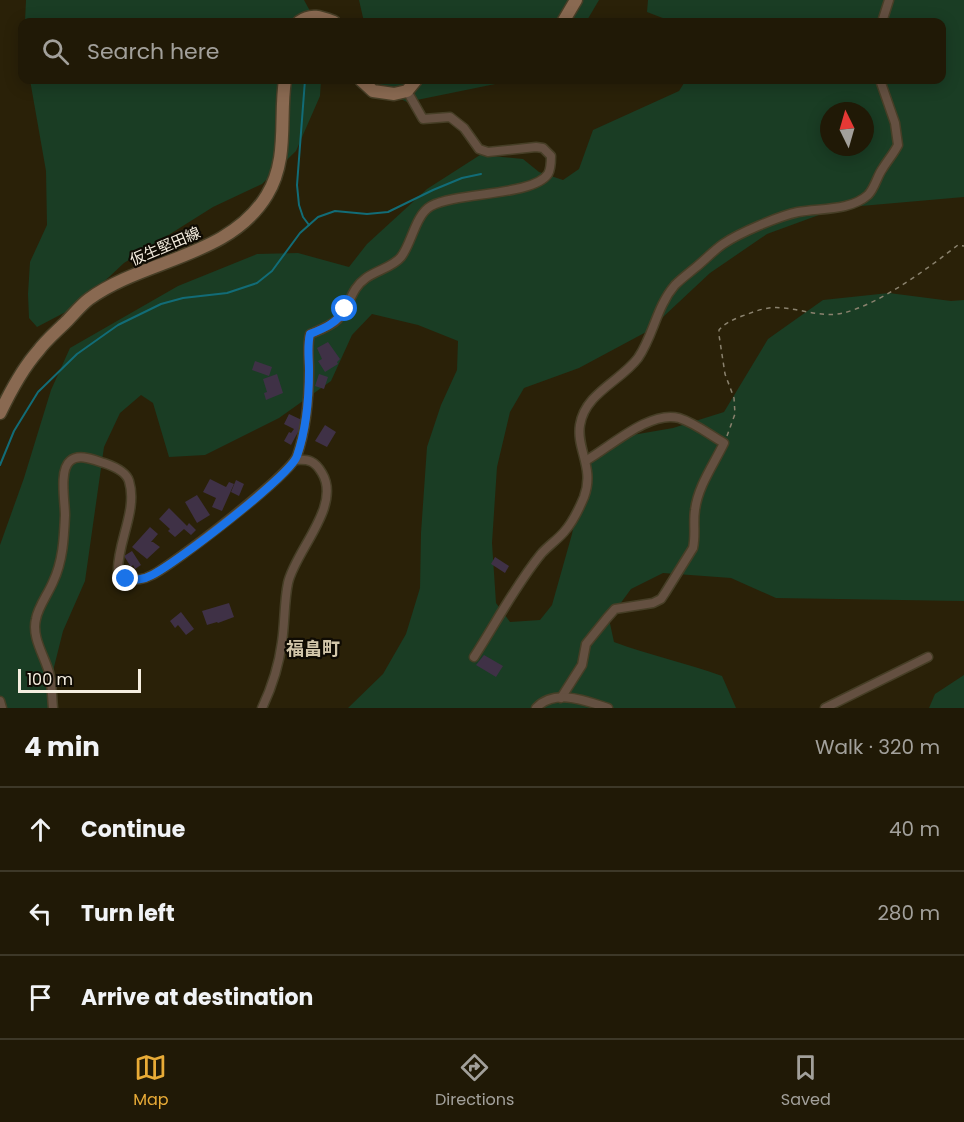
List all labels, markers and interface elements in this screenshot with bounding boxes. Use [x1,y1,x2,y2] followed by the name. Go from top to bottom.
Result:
[18,18,946,84] search box
[39,35,72,68] icon: search
[87,36,220,67] text: Search here
[820,102,874,156] north arrow
[126,222,204,270] street label: 仮生堅田線
[331,295,357,321] route start
[112,565,138,591] route end
[286,636,340,661] district label: 福畠町
[18,666,141,694] scale bar
[27,668,73,691] text: 100 m
[24,729,100,765] text: 4 min
[815,733,940,761] text: Walk · 320 m
[24,813,57,846] icon: ahead
[81,814,185,845] text: Continue
[889,815,940,843] text: 40 m
[24,897,57,930] icon: left
[81,898,175,929] text: Turn left
[877,899,940,927] text: 280 m
[24,981,57,1014] icon: arrive
[81,982,313,1013] text: Arrive at destination
[133,1051,169,1112] tab: Map
[435,1051,514,1112] tab: Directions
[781,1051,831,1112] tab: Saved

